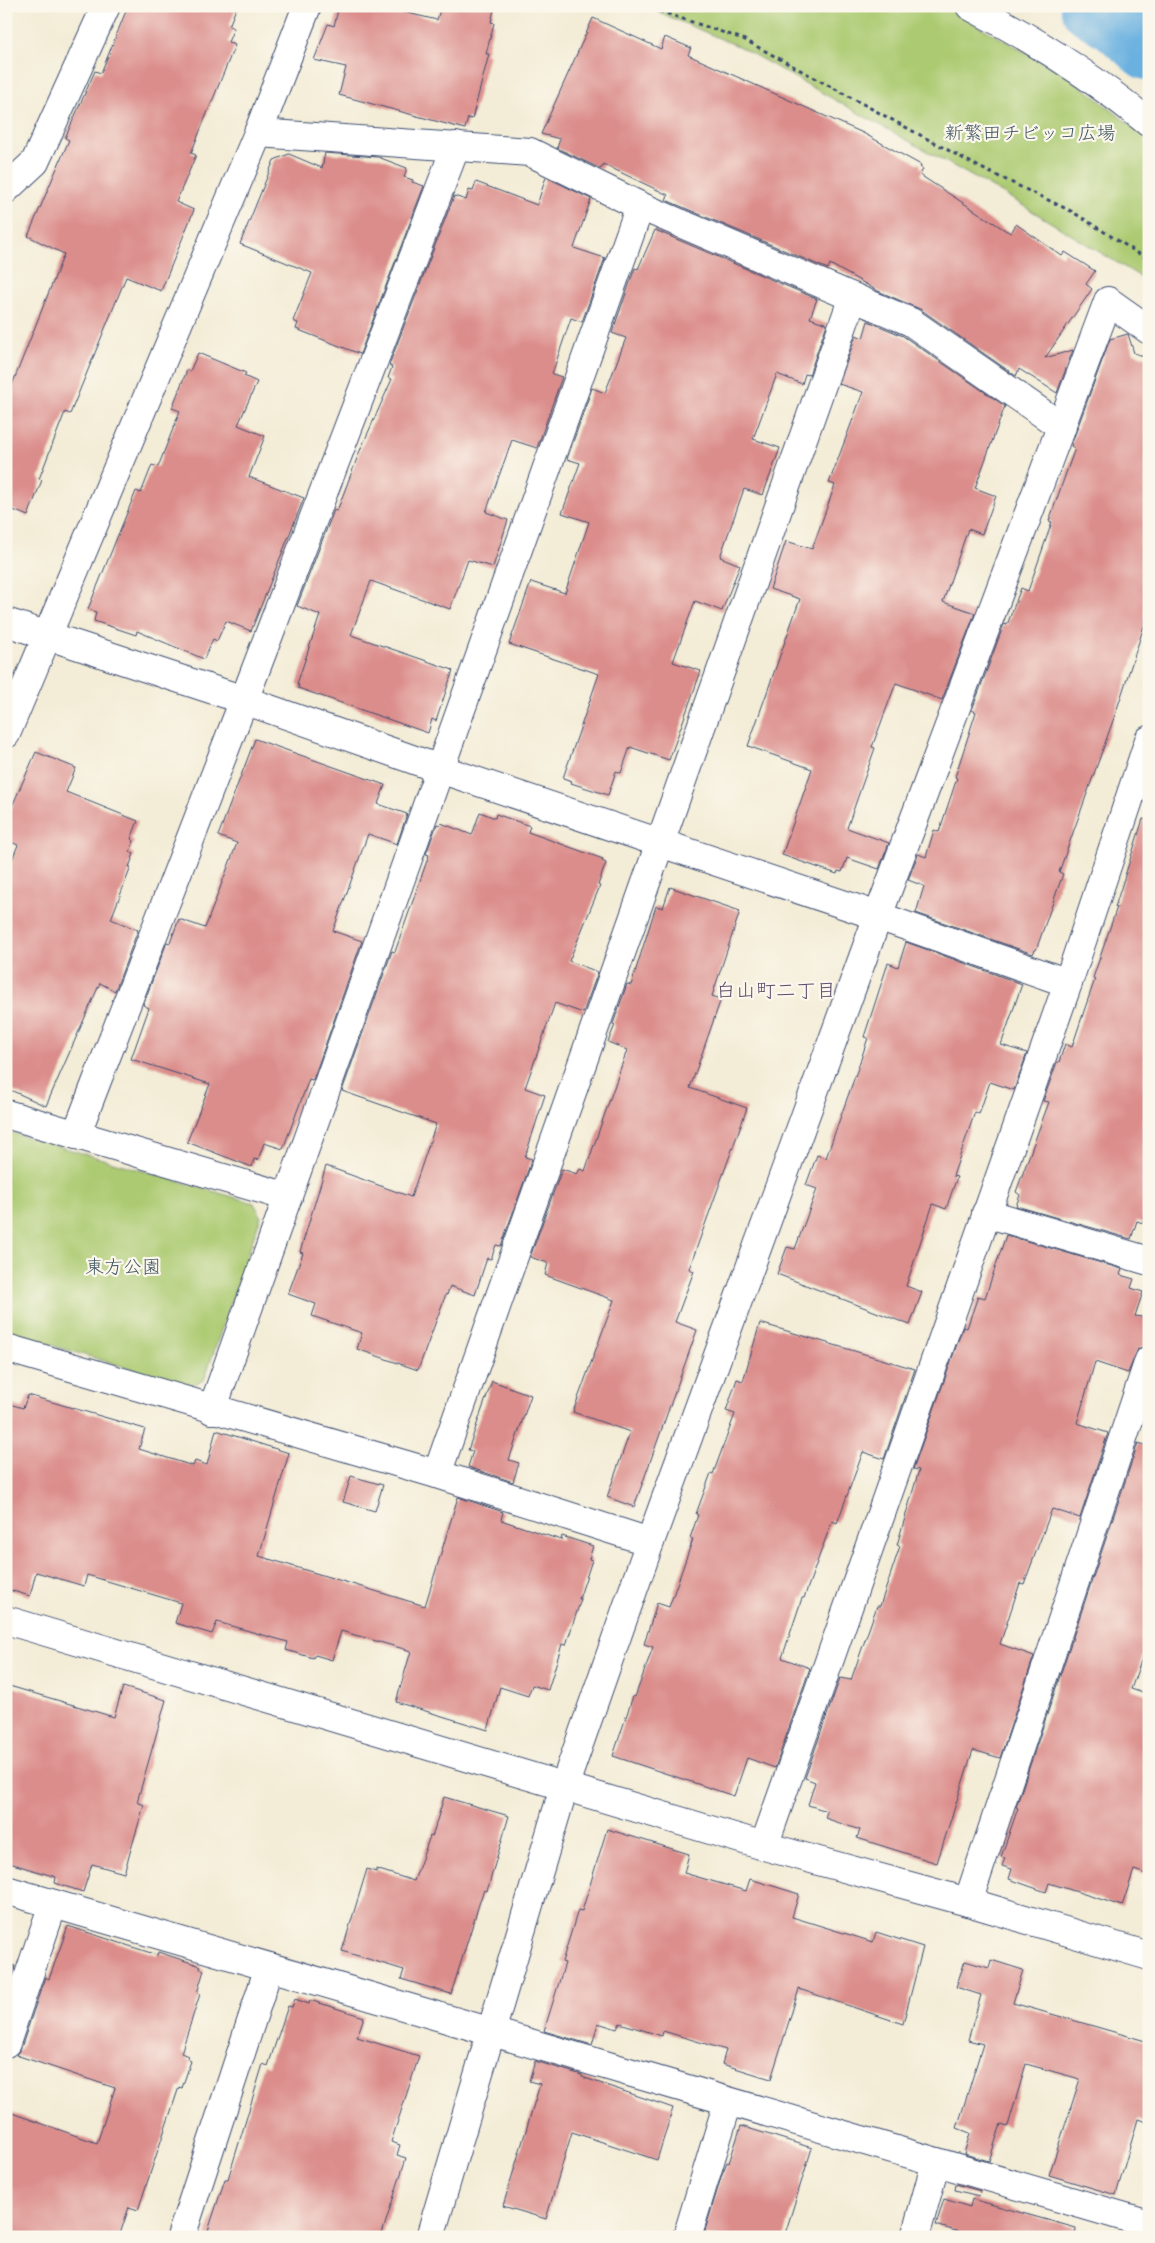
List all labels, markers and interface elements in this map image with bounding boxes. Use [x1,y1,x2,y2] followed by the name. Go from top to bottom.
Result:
[944,119,1116,145] park label: 新繁田チビッコ広場
[716,976,836,1003] district label: 白山町二丁目
[85,1253,161,1279] park label: 東方公園

